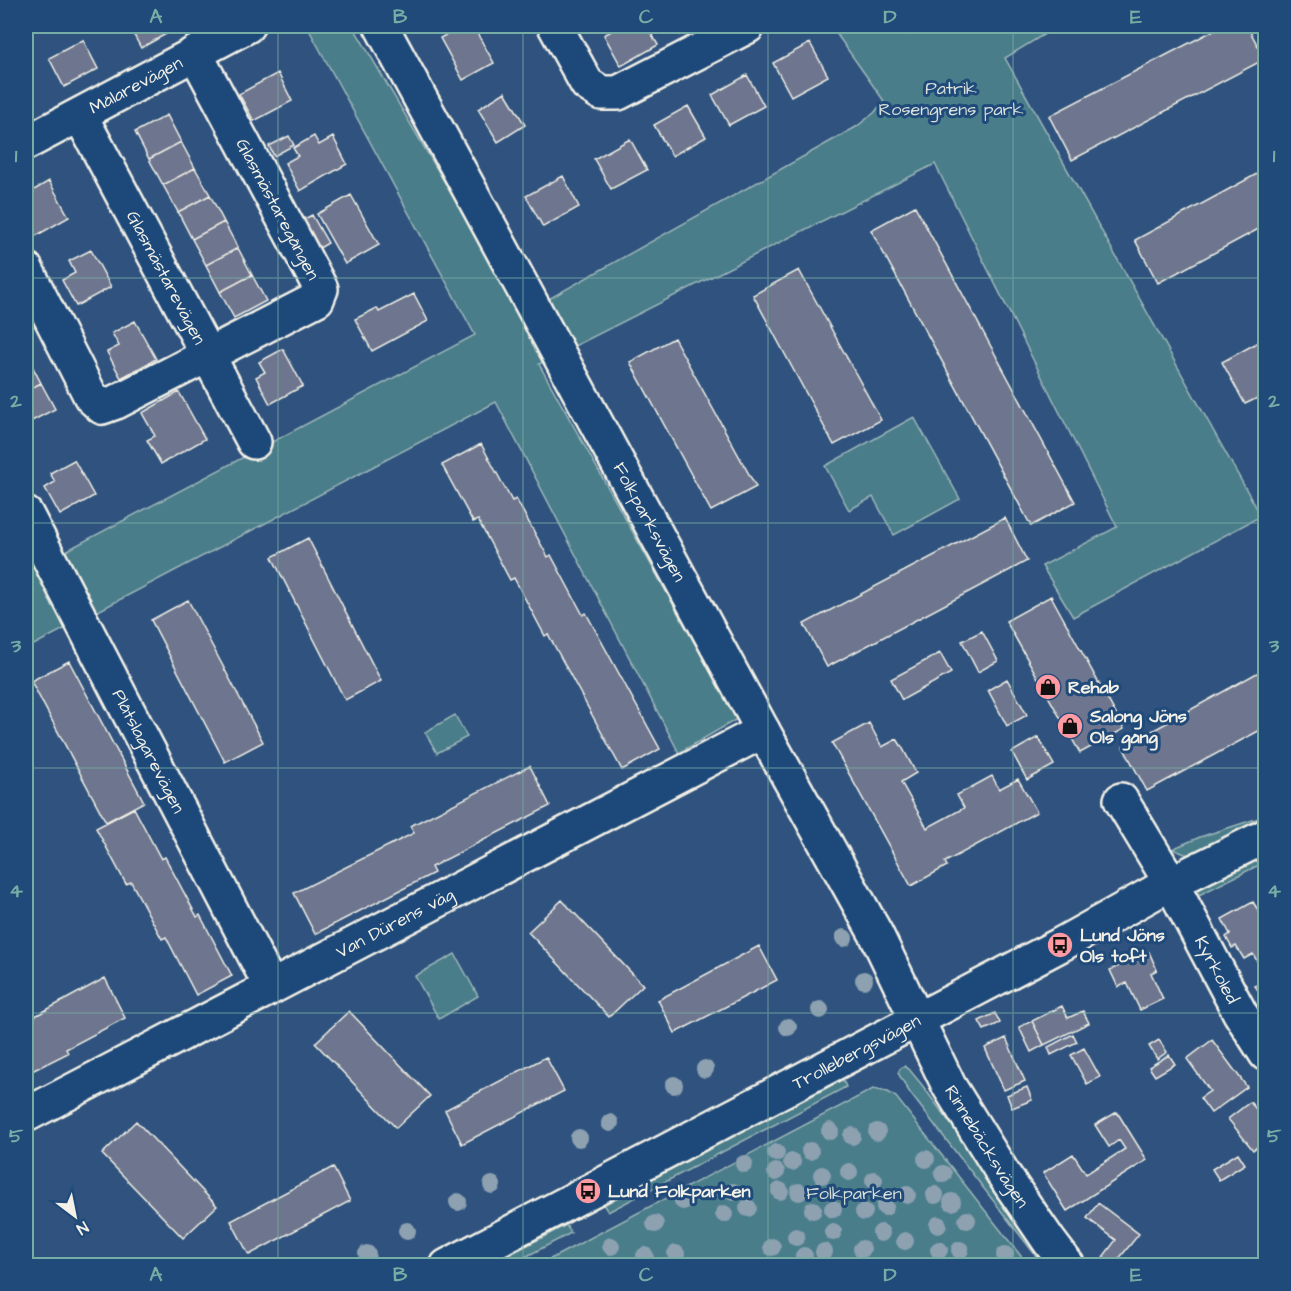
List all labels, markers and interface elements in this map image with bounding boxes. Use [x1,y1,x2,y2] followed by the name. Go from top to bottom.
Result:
[150,3,163,31] text: A
[393,3,408,31] text: B
[639,3,654,31] text: C
[884,3,897,31] text: D
[1130,3,1142,31] text: E
[85,50,187,120] street label: Målarevägen
[878,76,1024,123] park label: Patrik Rosengrens park
[229,134,326,285] street label: Glasmästaregången
[15,142,18,170] text: 1
[1273,142,1276,170] text: 1
[120,206,212,349] street label: Glasmästarevägen
[9,387,22,415] text: 2
[1267,387,1280,415] text: 2
[607,458,692,586] street label: Folkparksvägen
[10,632,22,660] text: 3
[1268,632,1280,660] text: 3
[1033,672,1063,702] shop icon: Rehab
[1068,675,1120,700] place label: Rehab
[106,685,191,818] street label: Plåtslagarevägen
[1089,704,1187,751] place label: Salong Jöns Ols gång
[1055,711,1085,741] shop icon: Salong Jöns Ols gång
[9,877,23,905] text: 4
[1267,877,1281,905] text: 4
[332,882,459,964] street label: Van Dürens väg
[1080,923,1165,969] place label: Lund Jöns Ols toft
[1045,930,1075,960] bus stop icon: Lund Jöns Ols toft
[1188,931,1245,1008] street label: Kyrkoled
[788,1008,925,1096] street label: Trollebergsvägen
[938,1080,1035,1213] street label: Rinnebäcksvägen
[9,1122,24,1150] text: 5
[1267,1122,1282,1150] text: 5
[573,1176,603,1206] bus stop icon: Lund Folkparken
[608,1179,750,1204] place label: Lund Folkparken
[806,1181,902,1206] park label: Folkparken
[45,1186,105,1246] north arrow
[72,1216,93,1240] text: N
[150,1261,163,1289] text: A
[393,1261,408,1289] text: B
[639,1261,654,1289] text: C
[884,1261,897,1289] text: D
[1130,1261,1142,1289] text: E

